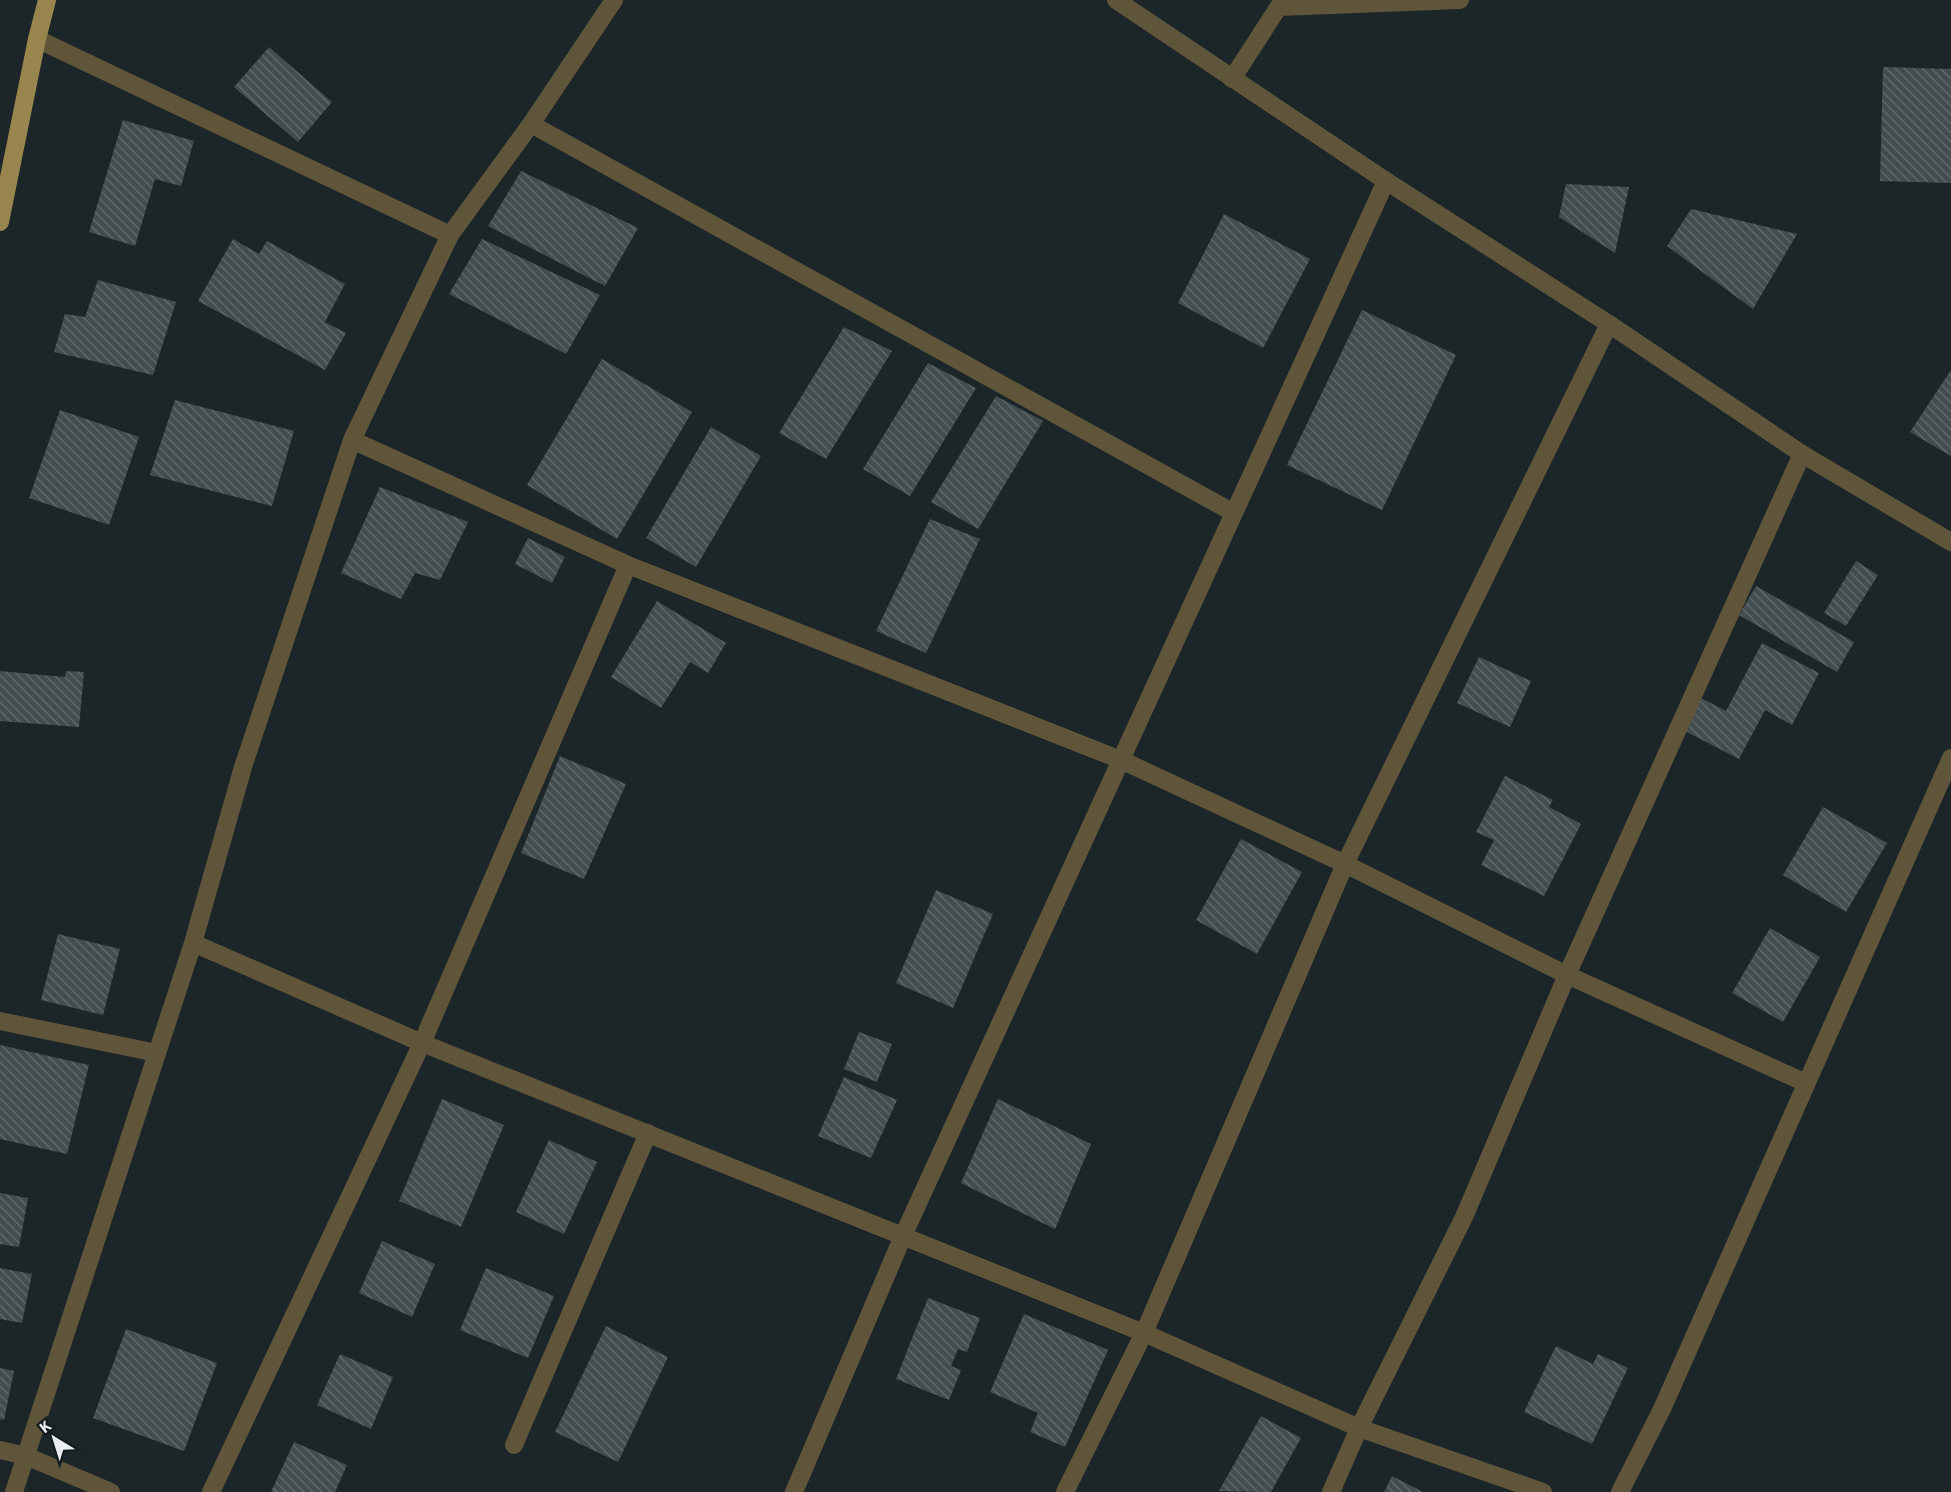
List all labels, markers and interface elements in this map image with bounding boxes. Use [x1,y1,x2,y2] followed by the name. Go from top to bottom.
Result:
[24,1408,84,1468] north arrow
[35,1415,56,1439] text: K

